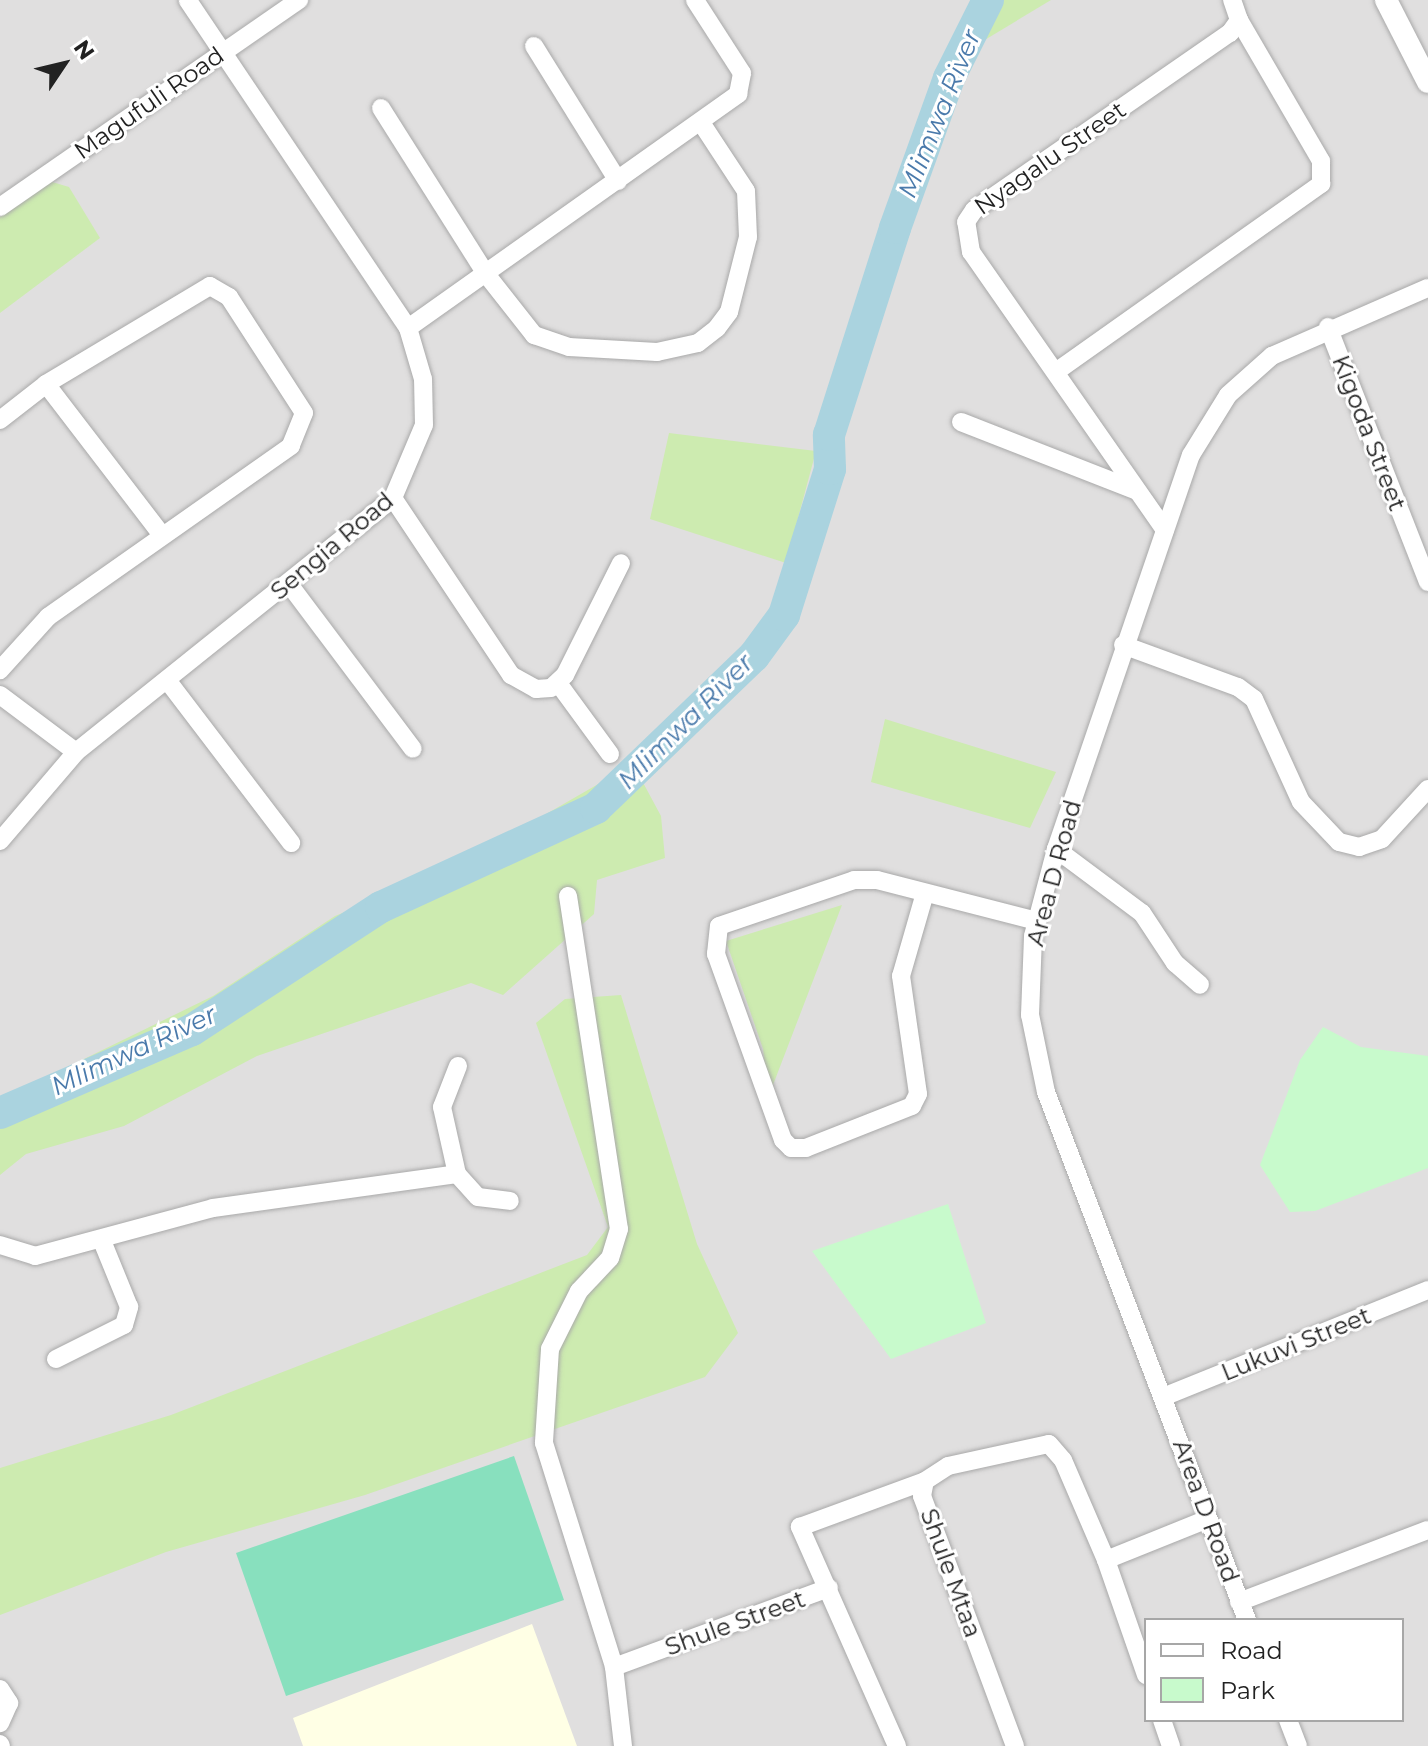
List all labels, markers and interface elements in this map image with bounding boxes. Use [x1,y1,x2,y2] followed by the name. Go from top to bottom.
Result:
[24,24,104,104] north arrow
[892,25,988,203] water label: Mlimwa River
[68,35,100,65] text: N
[69,41,229,165] street label: Magufuli Road
[969,95,1131,221] street label: Nyagalu Street
[1326,351,1412,515] street label: Kigoda Street
[265,486,399,606] street label: Sengia Road
[612,648,760,796] water label: Mlimwa River
[1021,797,1087,949] street label: Area D Road
[46,999,222,1103] water label: Mlimwa River
[1217,1301,1375,1387] street label: Lukuvi Street
[1167,1436,1245,1586] street label: Area D Road
[914,1505,988,1641] street label: Shule Mtaa
[661,1584,809,1662] street label: Shule Street
[1144,1618,1404,1722] legend
[1220,1636,1283,1665] text: Road
[1220,1676,1275,1705] text: Park

